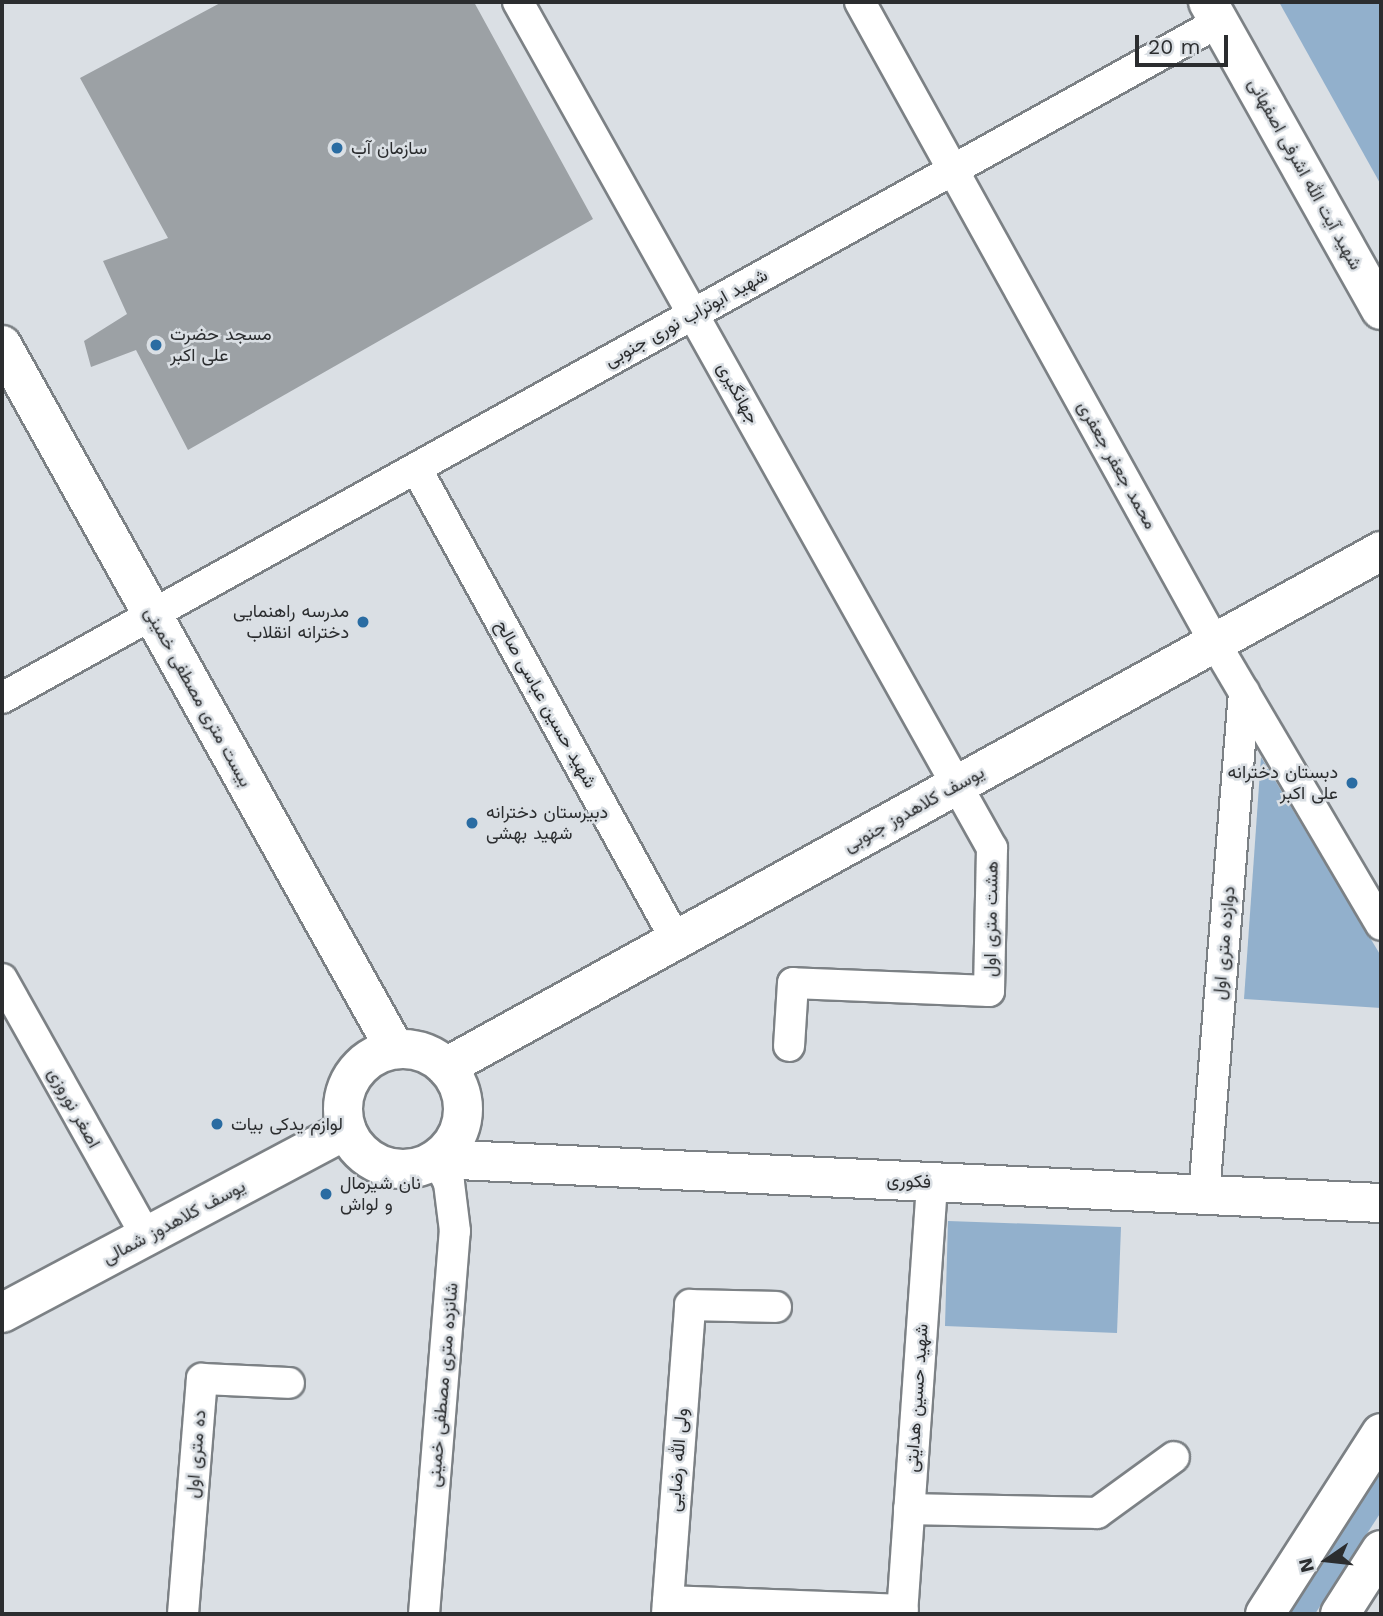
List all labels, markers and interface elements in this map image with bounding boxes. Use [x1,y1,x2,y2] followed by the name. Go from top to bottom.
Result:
[1138,21,1231,65] scale bar
[1148,34,1200,59] text: 20 m
[1243,74,1367,274] street label: شهید آیت الله اشرفی اصفهانی
[351,137,427,159] place label: سازمان آب
[329,140,345,156] marker: سازمان آب
[601,264,771,372] street label: شهید ابوتراب نوری جنوبی
[170,324,272,366] place label: مسجد حضرت علی اکبر
[148,337,164,353] marker: مسجد حضرت علی اکبر
[712,359,764,427] street label: جهانگیری
[1073,397,1161,533] street label: محمد جعفر جعفری
[233,601,349,644] place label: مدرسه راهنمایی دخترانه انقلاب
[139,603,257,791] street label: بیست متری مصطفی خمینی
[355,614,371,630] marker: مدرسه راهنمایی دخترانه انقلاب
[491,616,601,792] street label: شهید حسین عباسی صالح
[840,761,988,857] street label: یوسف کلاهدوز جنوبی
[1227,762,1338,804] place label: دبستان دخترانه علی اکبر
[1344,775,1360,791] marker: دبستان دخترانه علی اکبر
[486,802,608,844] place label: دبیرستان دخترانه شهید بهشی
[464,815,480,831] marker: دبیرستان دخترانه شهید بهشی
[979,861,1003,977] street label: هشت متری اول
[1208,885,1240,1001] street label: دوازده متری اول
[43,1064,105,1152] street label: اصغر نوروزی
[231,1113,343,1135] place label: لوازم یدکی بیات
[209,1116,225,1132] marker: لوازم یدکی بیات
[886,1169,932,1193] street label: فکوری
[340,1173,421,1216] place label: نان شیرمال و لواش
[99,1175,249,1269] street label: یوسف کلاهدوز شمالی
[318,1186,334,1202] marker: نان شیرمال و لواش
[423,1282,463,1488] street label: شانزده متری مصطفی خمینی
[901,1323,933,1473] street label: شهید حسین هدایتی
[664,1407,692,1513] street label: ولی الله رضایی
[181,1409,211,1499] street label: ده متری اول
[1292,1525,1362,1595] north arrow
[1293,1556,1319,1575] text: N

